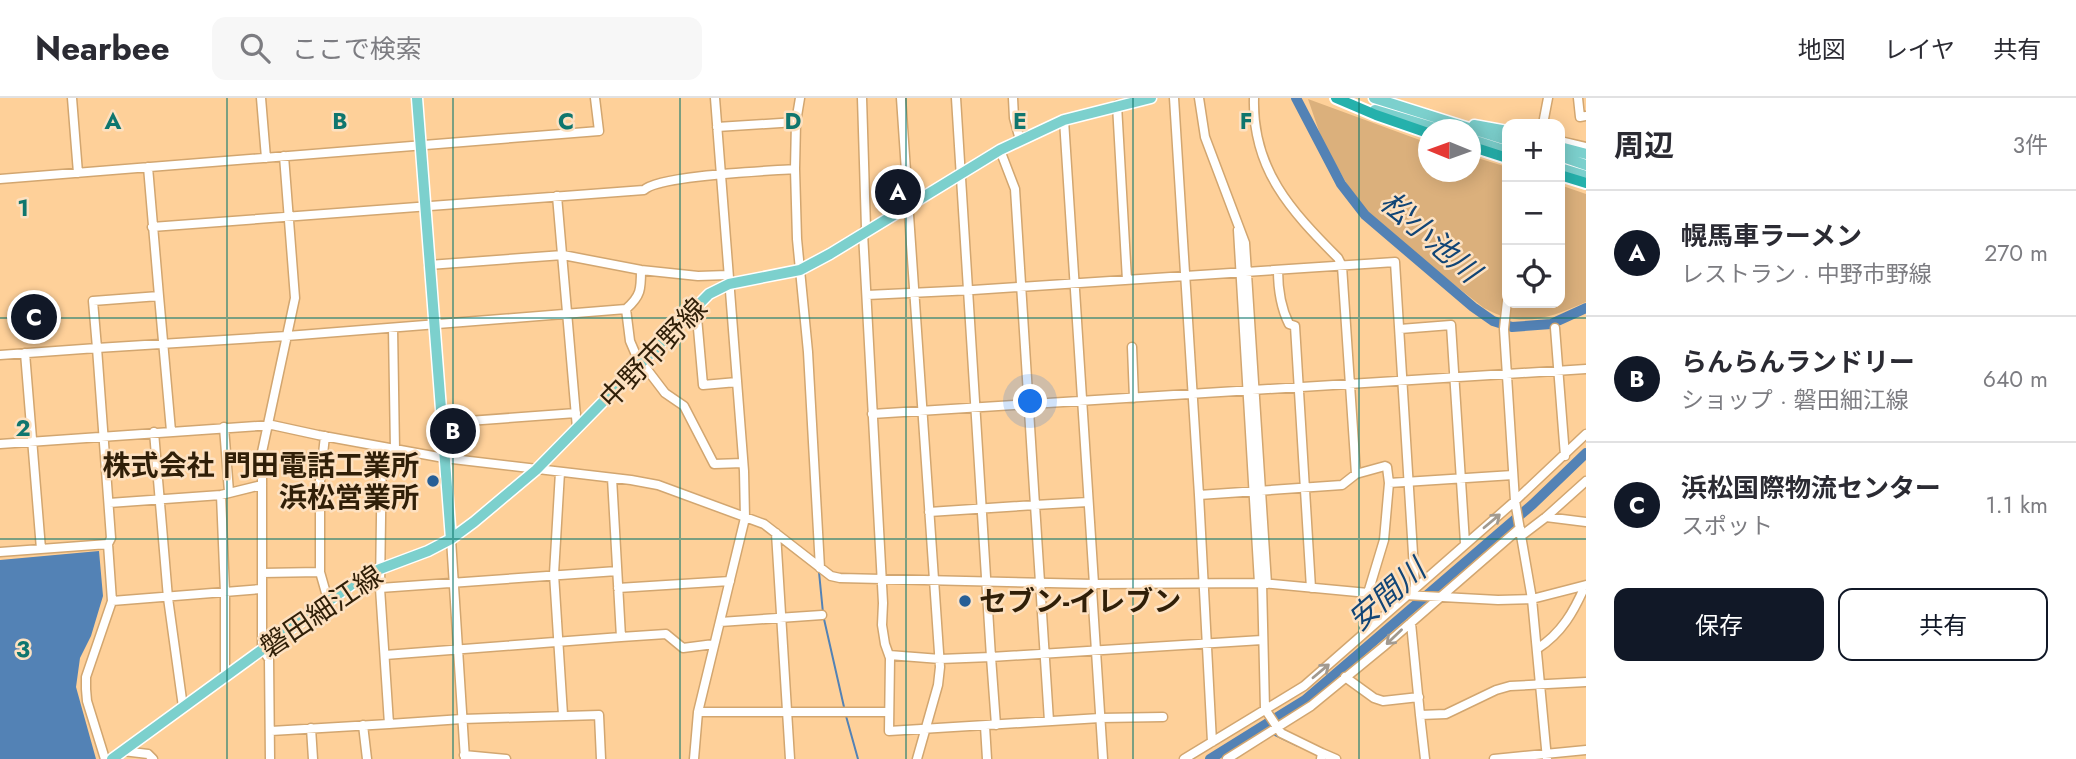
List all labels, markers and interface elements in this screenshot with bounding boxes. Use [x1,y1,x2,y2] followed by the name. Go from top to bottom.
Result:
[212,17,702,80] search box
[35,25,170,72] text: Nearbee
[236,29,274,67] icon: search
[292,30,422,68] text: ここで検索
[1798,32,1846,67] text: 地図
[1884,32,1955,67] text: レイヤ
[1993,32,2041,67] text: 共有
[104,104,122,138] text: A
[332,104,348,138] text: B
[558,104,574,138] text: C
[785,104,802,138] text: D
[1013,104,1027,138] text: E
[1240,104,1252,138] text: F
[1418,119,1481,182] north arrow
[1502,119,1565,308] map controls
[1502,119,1565,182] button: +
[1614,124,1674,167] text: 周辺
[2012,128,2048,162] text: 3件
[875,166,921,218] pin: A
[1371,181,1492,294] water label: 松小池川
[1502,182,1565,245] button: −
[17,191,29,225] text: 1
[1681,217,1862,255] text: 幌馬車ラーメン
[1629,236,1645,270] text: A
[1984,236,2048,270] text: 270 m
[1502,245,1565,308] button: locate
[1681,257,1932,291] text: レストラン · 中野市野線
[590,289,717,418] street label: 中野市野線
[11,291,57,343] pin: C
[1681,343,1915,381] text: らんらんランドリー
[1629,362,1645,396] text: B
[1983,362,2048,396] text: 640 m
[1681,383,1909,417] text: ショップ · 磐田細江線
[1013,384,1047,418] your location
[430,405,476,457] pin: B
[15,411,31,445] text: 2
[103,445,419,518] place label: 株式会社 門田電話工業所 浜松営業所
[1681,469,1941,507] text: 浜松国際物流センター
[425,473,441,489] marker: 株式会社 門田電話工業所 浜松営業所
[1629,488,1645,522] text: C
[1985,488,2048,522] text: 1.1 km
[1681,509,1773,543] text: スポット
[1483,513,1501,529] one-way arrow
[1339,547,1437,640] water label: 安間川
[252,555,391,668] street label: 磐田細江線
[979,581,1181,622] place label: セブン-イレブン
[1614,588,1824,661] button: 保存
[1838,588,2048,661] button: 共有
[957,593,973,609] marker: セブン-イレブン
[1386,628,1403,645] one-way arrow
[16,632,30,666] text: 3
[1312,663,1330,679] one-way arrow

